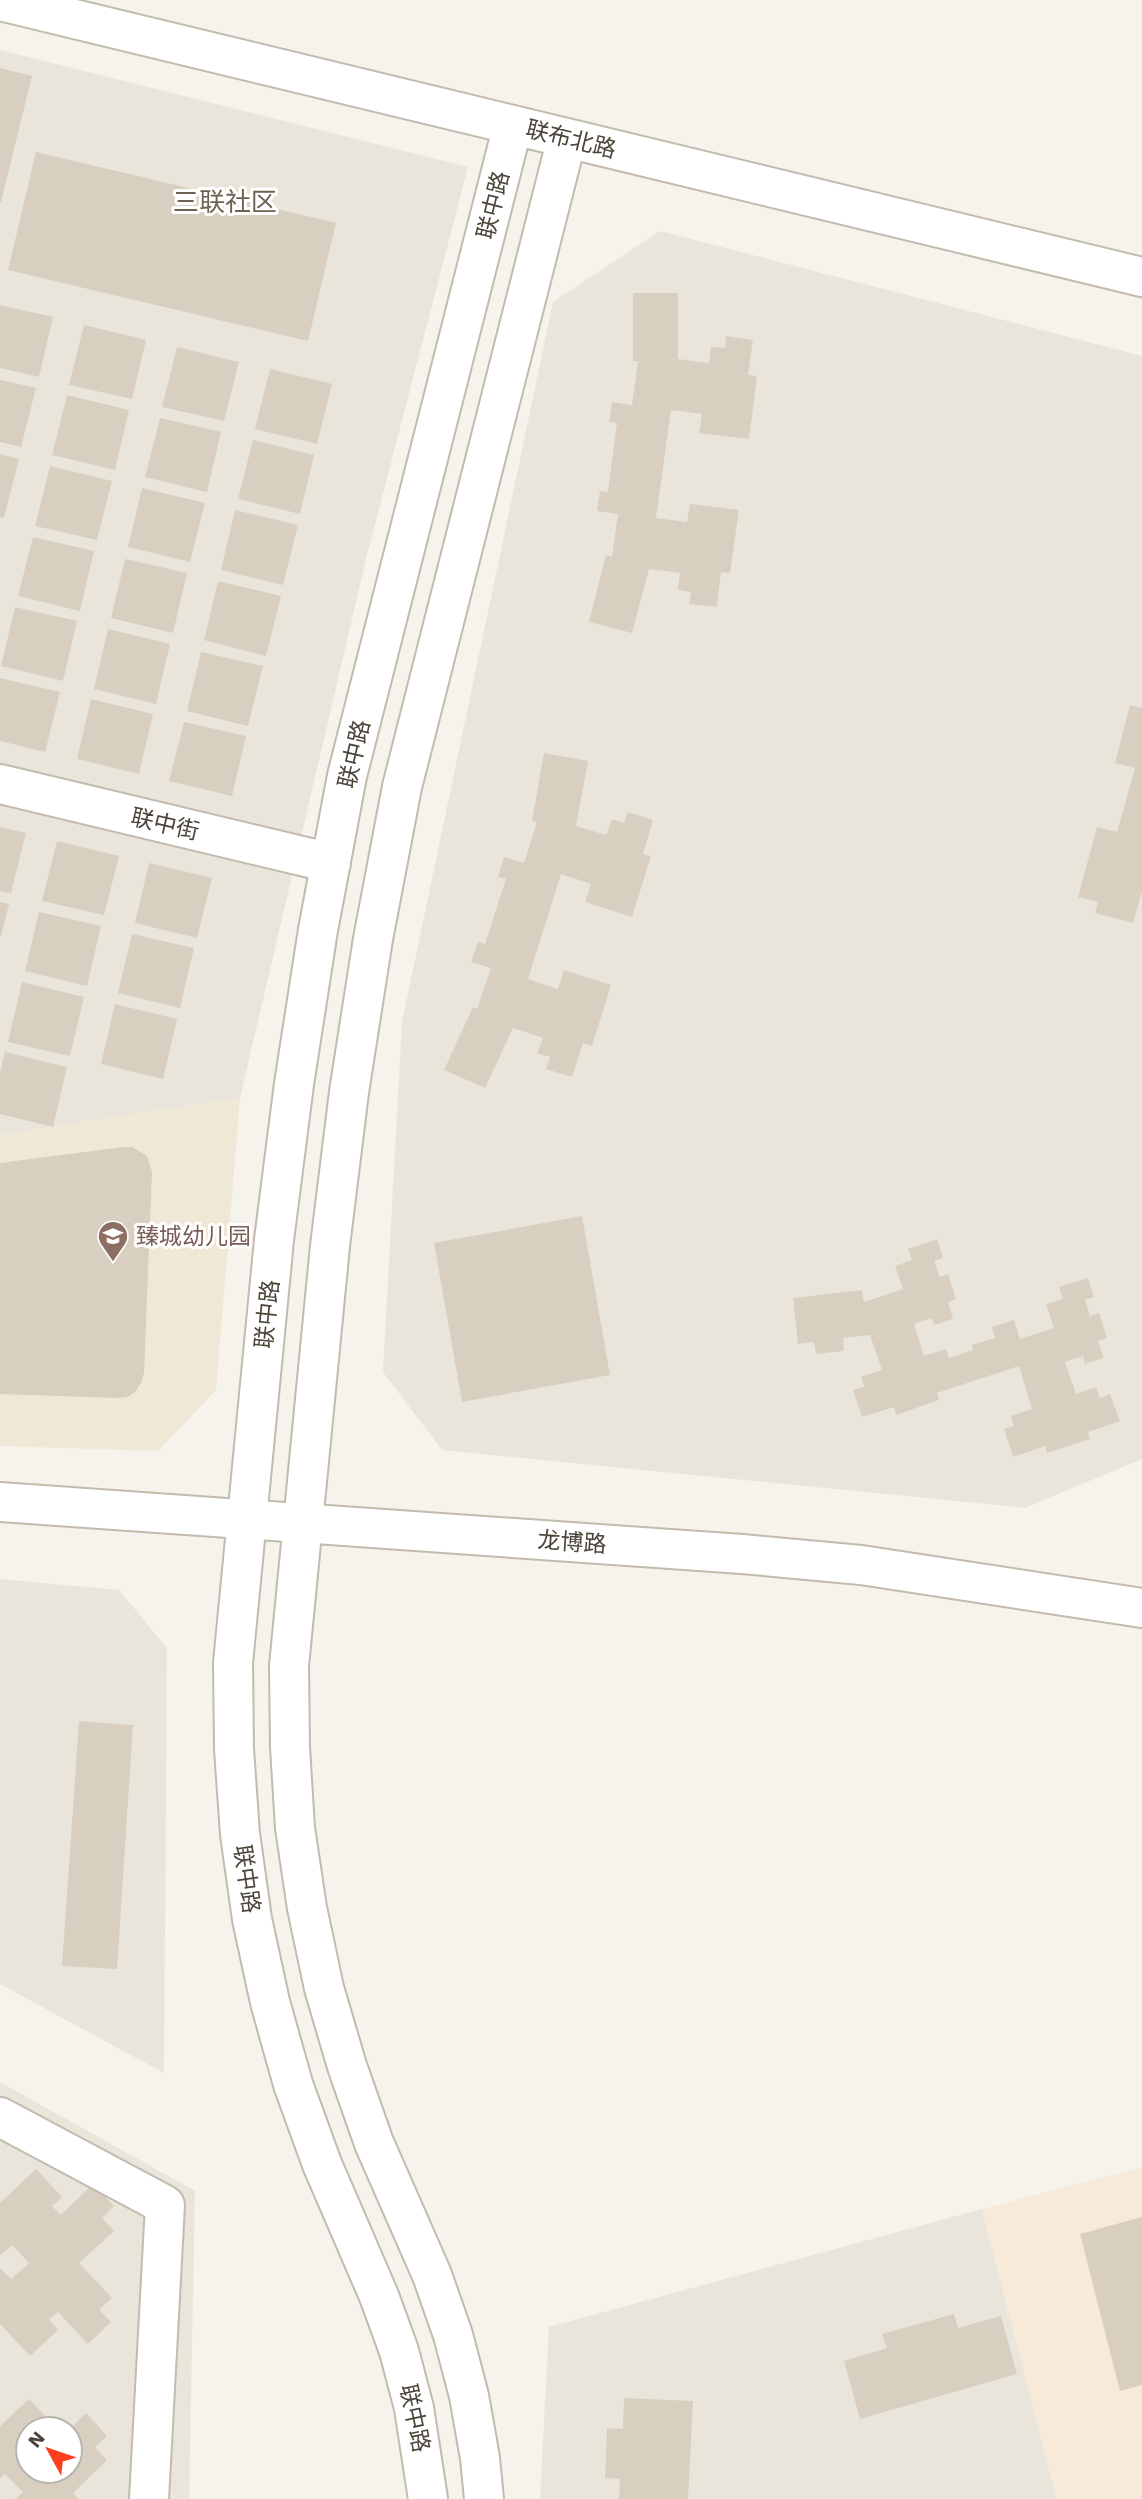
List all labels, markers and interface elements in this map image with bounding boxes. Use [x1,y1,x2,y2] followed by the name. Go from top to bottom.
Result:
[523,115,619,164] street label: 联布北路
[472,168,515,242] street label: 联中路
[173,187,277,217] district label: 三联社区
[334,717,375,791] street label: 联中路
[128,804,202,845] street label: 联中街
[96,1219,130,1263] school or university icon: 臻城幼儿园
[136,1223,251,1250] place label: 臻城幼儿园
[250,1278,285,1350] street label: 联中路
[537,1527,607,1558] street label: 龙博路
[228,1843,265,1915] street label: 联中路
[394,2382,435,2455] street label: 联中路
[14,2415,84,2485] north arrow
[23,2427,50,2452] text: N

